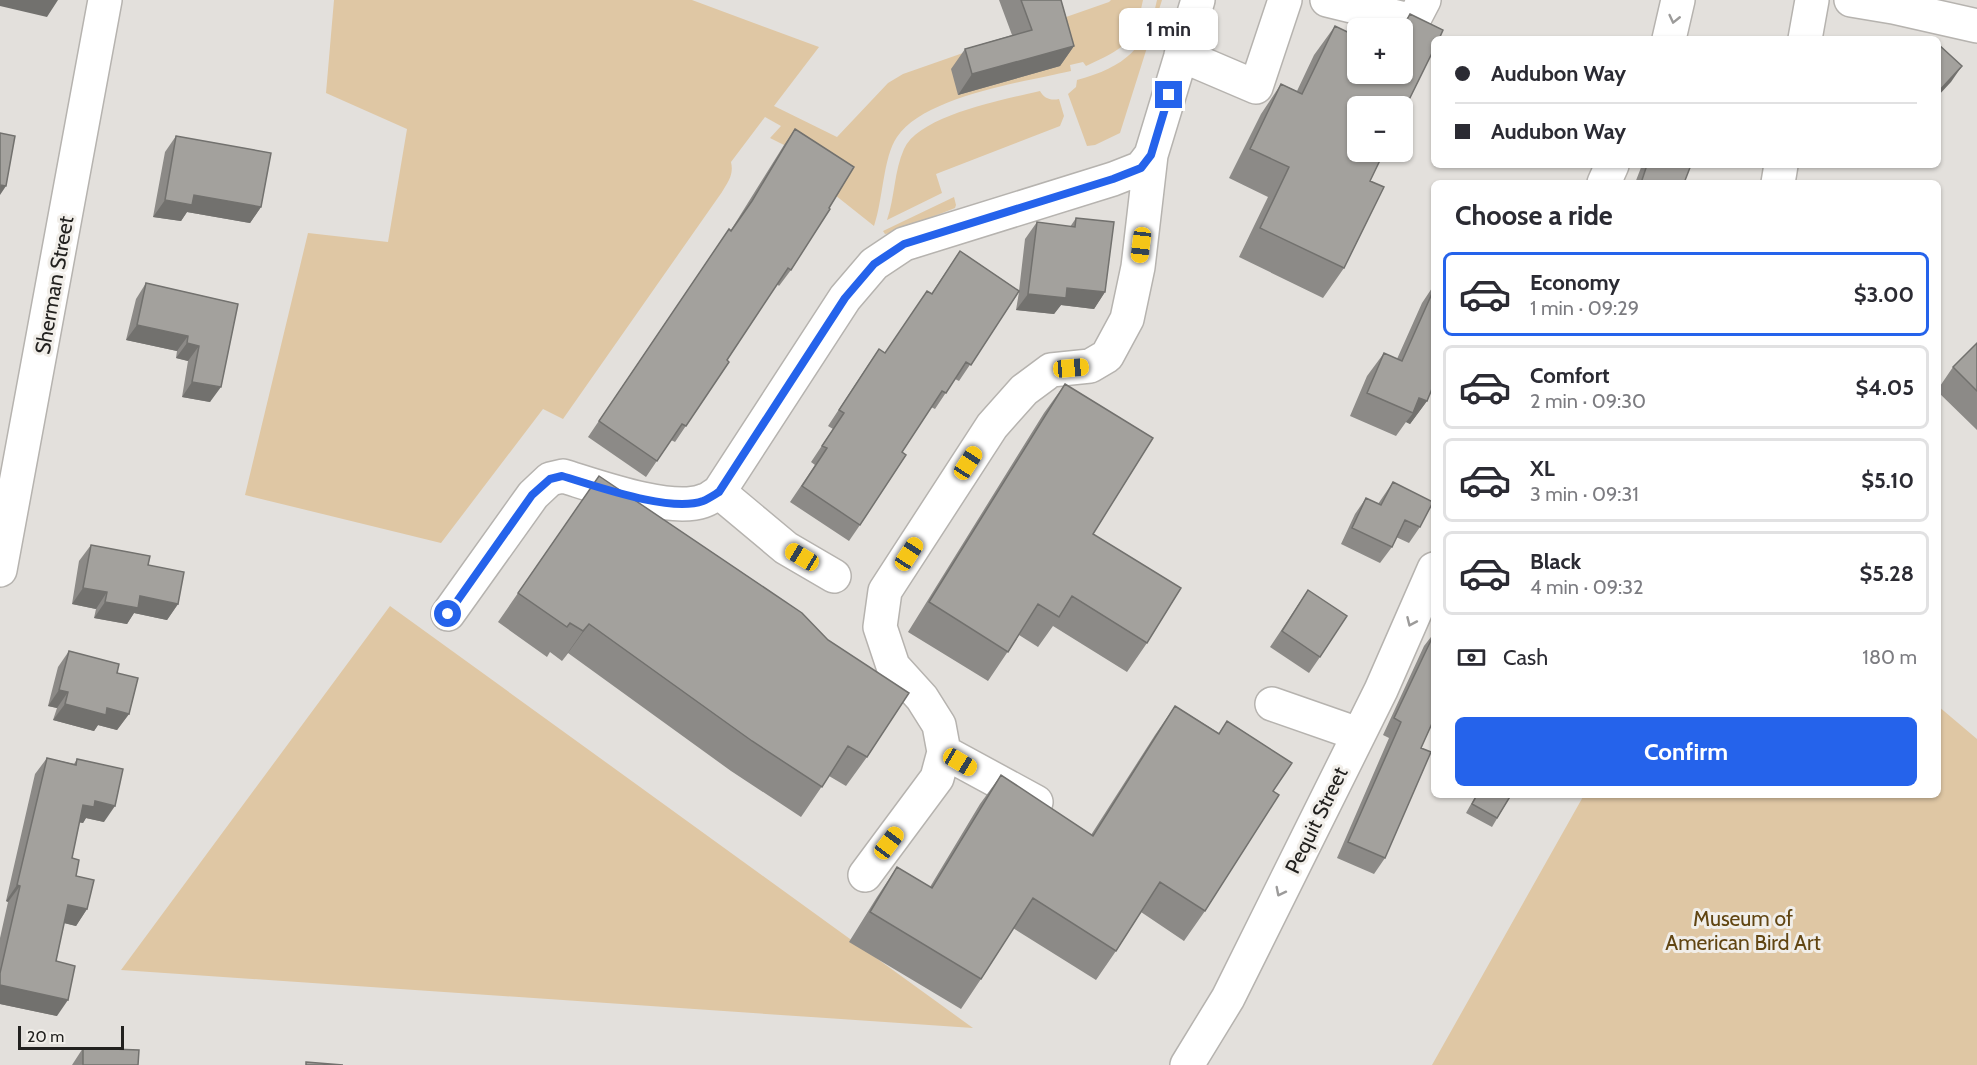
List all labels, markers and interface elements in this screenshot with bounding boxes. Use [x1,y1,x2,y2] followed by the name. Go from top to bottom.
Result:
[1120,8,1218,50] callout: 1 min
[1668,14,1681,24] one-way arrow
[1146,17,1191,41] text: 1 min
[1347,18,1413,162] map controls
[1347,18,1413,84] button: +
[1491,60,1626,87] text: Audubon Way
[1155,81,1182,108] route end
[1347,96,1413,162] button: −
[1491,118,1626,145] text: Audubon Way
[1455,199,1613,232] text: Choose a ride
[30,214,78,356] street label: Sherman Street
[1130,226,1152,264] car
[1458,267,1512,321] icon: car
[1530,269,1620,296] text: Economy
[1854,281,1914,308] text: $3.00
[1530,296,1639,320] text: 1 min · 09:29
[1052,357,1090,379] car
[1458,360,1512,414] icon: car
[1530,362,1609,389] text: Comfort
[1856,374,1914,401] text: $4.05
[1530,389,1646,413] text: 2 min · 09:30
[951,443,985,483] car
[1458,453,1512,507] icon: car
[1530,455,1555,482] text: XL
[1861,467,1914,494] text: $5.10
[1530,482,1639,506] text: 3 min · 09:31
[892,534,926,574] car
[782,540,822,574] car
[1458,546,1512,600] icon: car
[1530,548,1581,575] text: Black
[1860,560,1914,587] text: $5.28
[1530,575,1644,599] text: 4 min · 09:32
[434,600,461,627] route start
[1406,616,1418,627] one-way arrow
[1455,641,1488,674] icon: cash
[1503,644,1548,671] text: Cash
[1862,645,1917,669] text: 180 m
[1455,717,1917,786] button: Confirm
[940,745,980,779] car
[1279,763,1353,877] street label: Pequit Street
[871,823,907,863] car
[1276,886,1288,897] one-way arrow
[1665,906,1821,955] park label: Museum of American Bird Art
[18,1023,124,1050] scale bar
[27,1027,64,1046] text: 20 m

